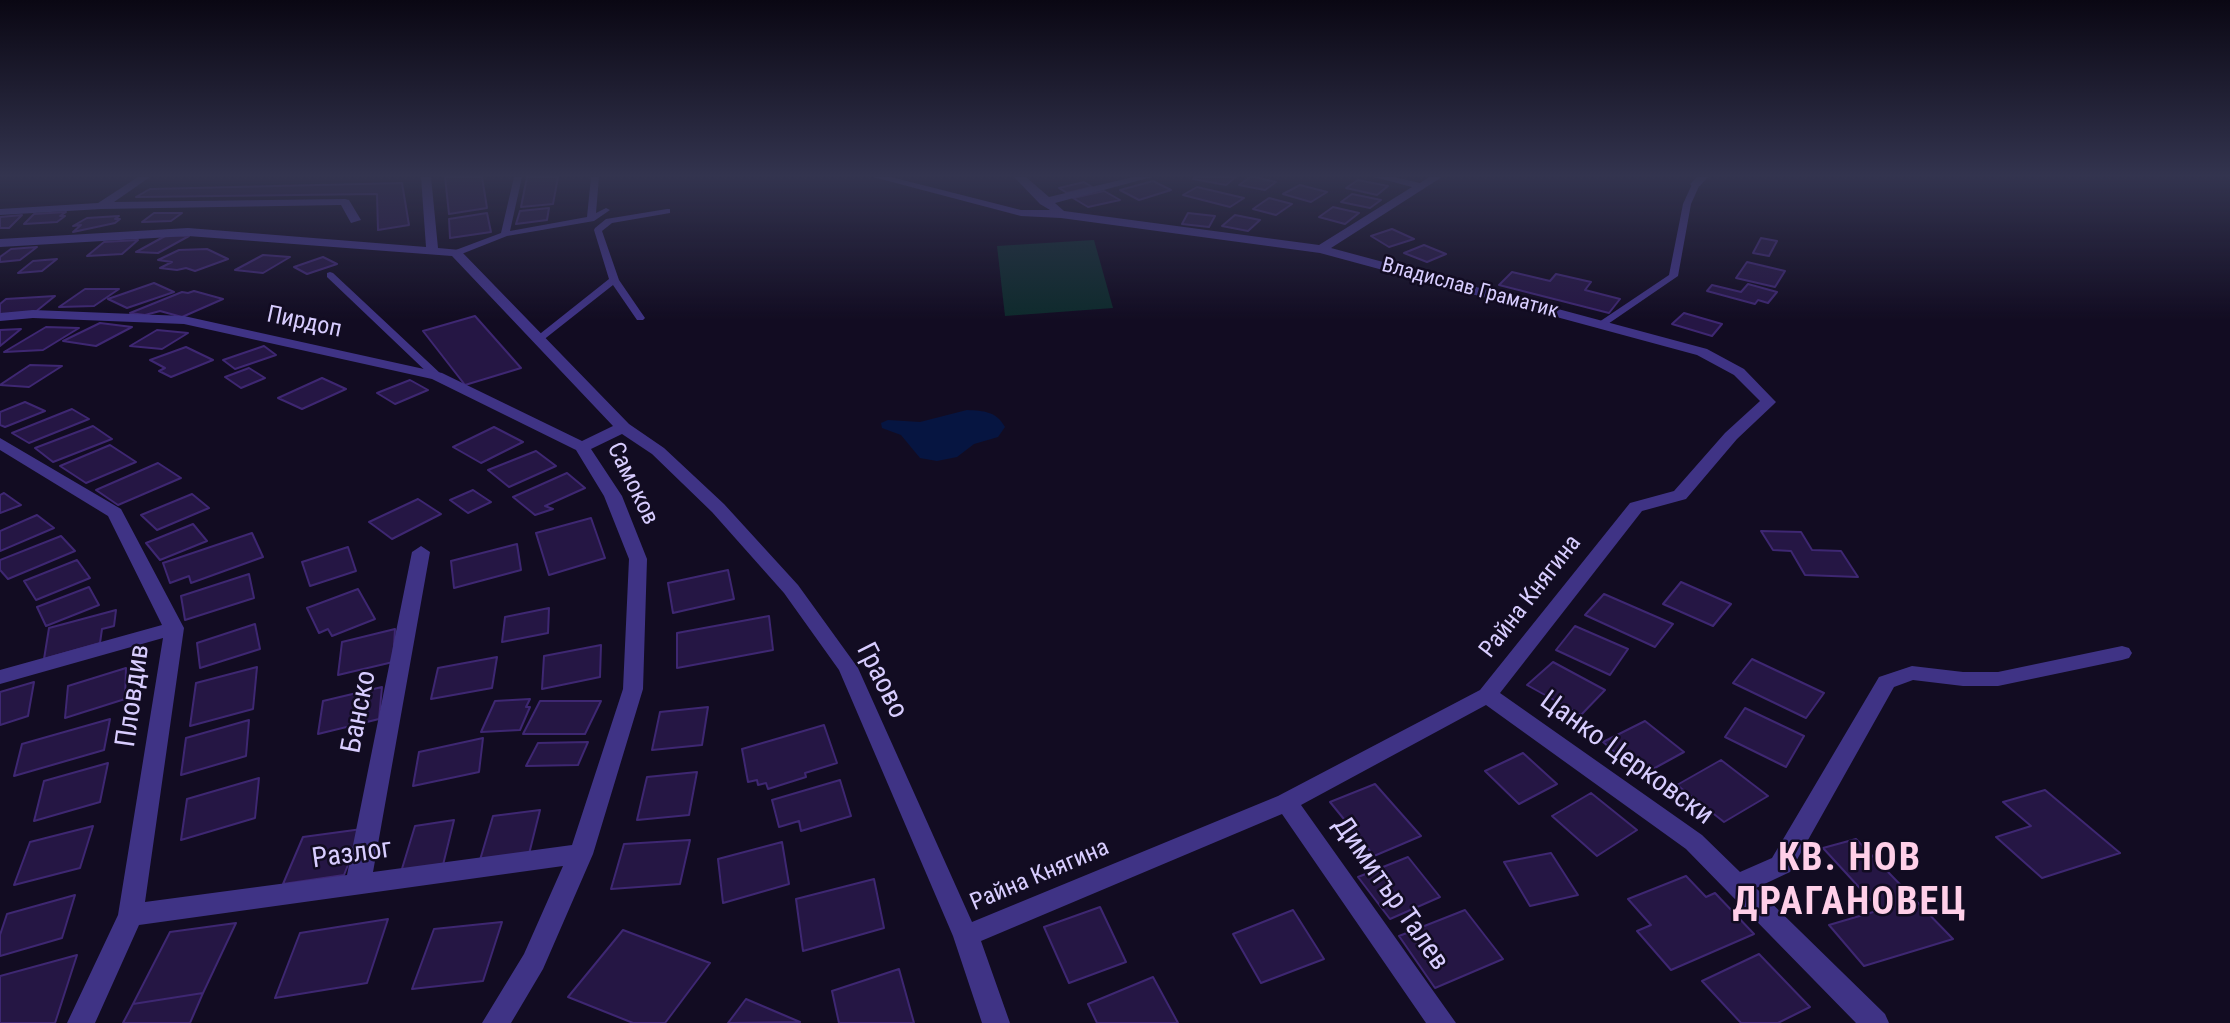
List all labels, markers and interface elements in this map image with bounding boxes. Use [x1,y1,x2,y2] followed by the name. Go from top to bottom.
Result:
[1379,253,1561,325] street label: Владислав Граматик
[264,301,344,345] street label: Пирдоп
[600,438,664,530] street label: Самоков
[1474,530,1588,664] street label: Райна Княгина
[848,638,914,724] street label: Граово
[110,643,158,749] street label: Пловдив
[336,668,384,756] street label: Банско
[1533,685,1719,833] street label: Цанко Церковски
[1325,811,1455,977] street label: Димитър Талев
[310,833,394,877] street label: Разлог
[966,834,1114,918] street label: Райна Княгина
[1734,837,1966,926] district label: КВ. НОВ ДРАГАНОВЕЦ

